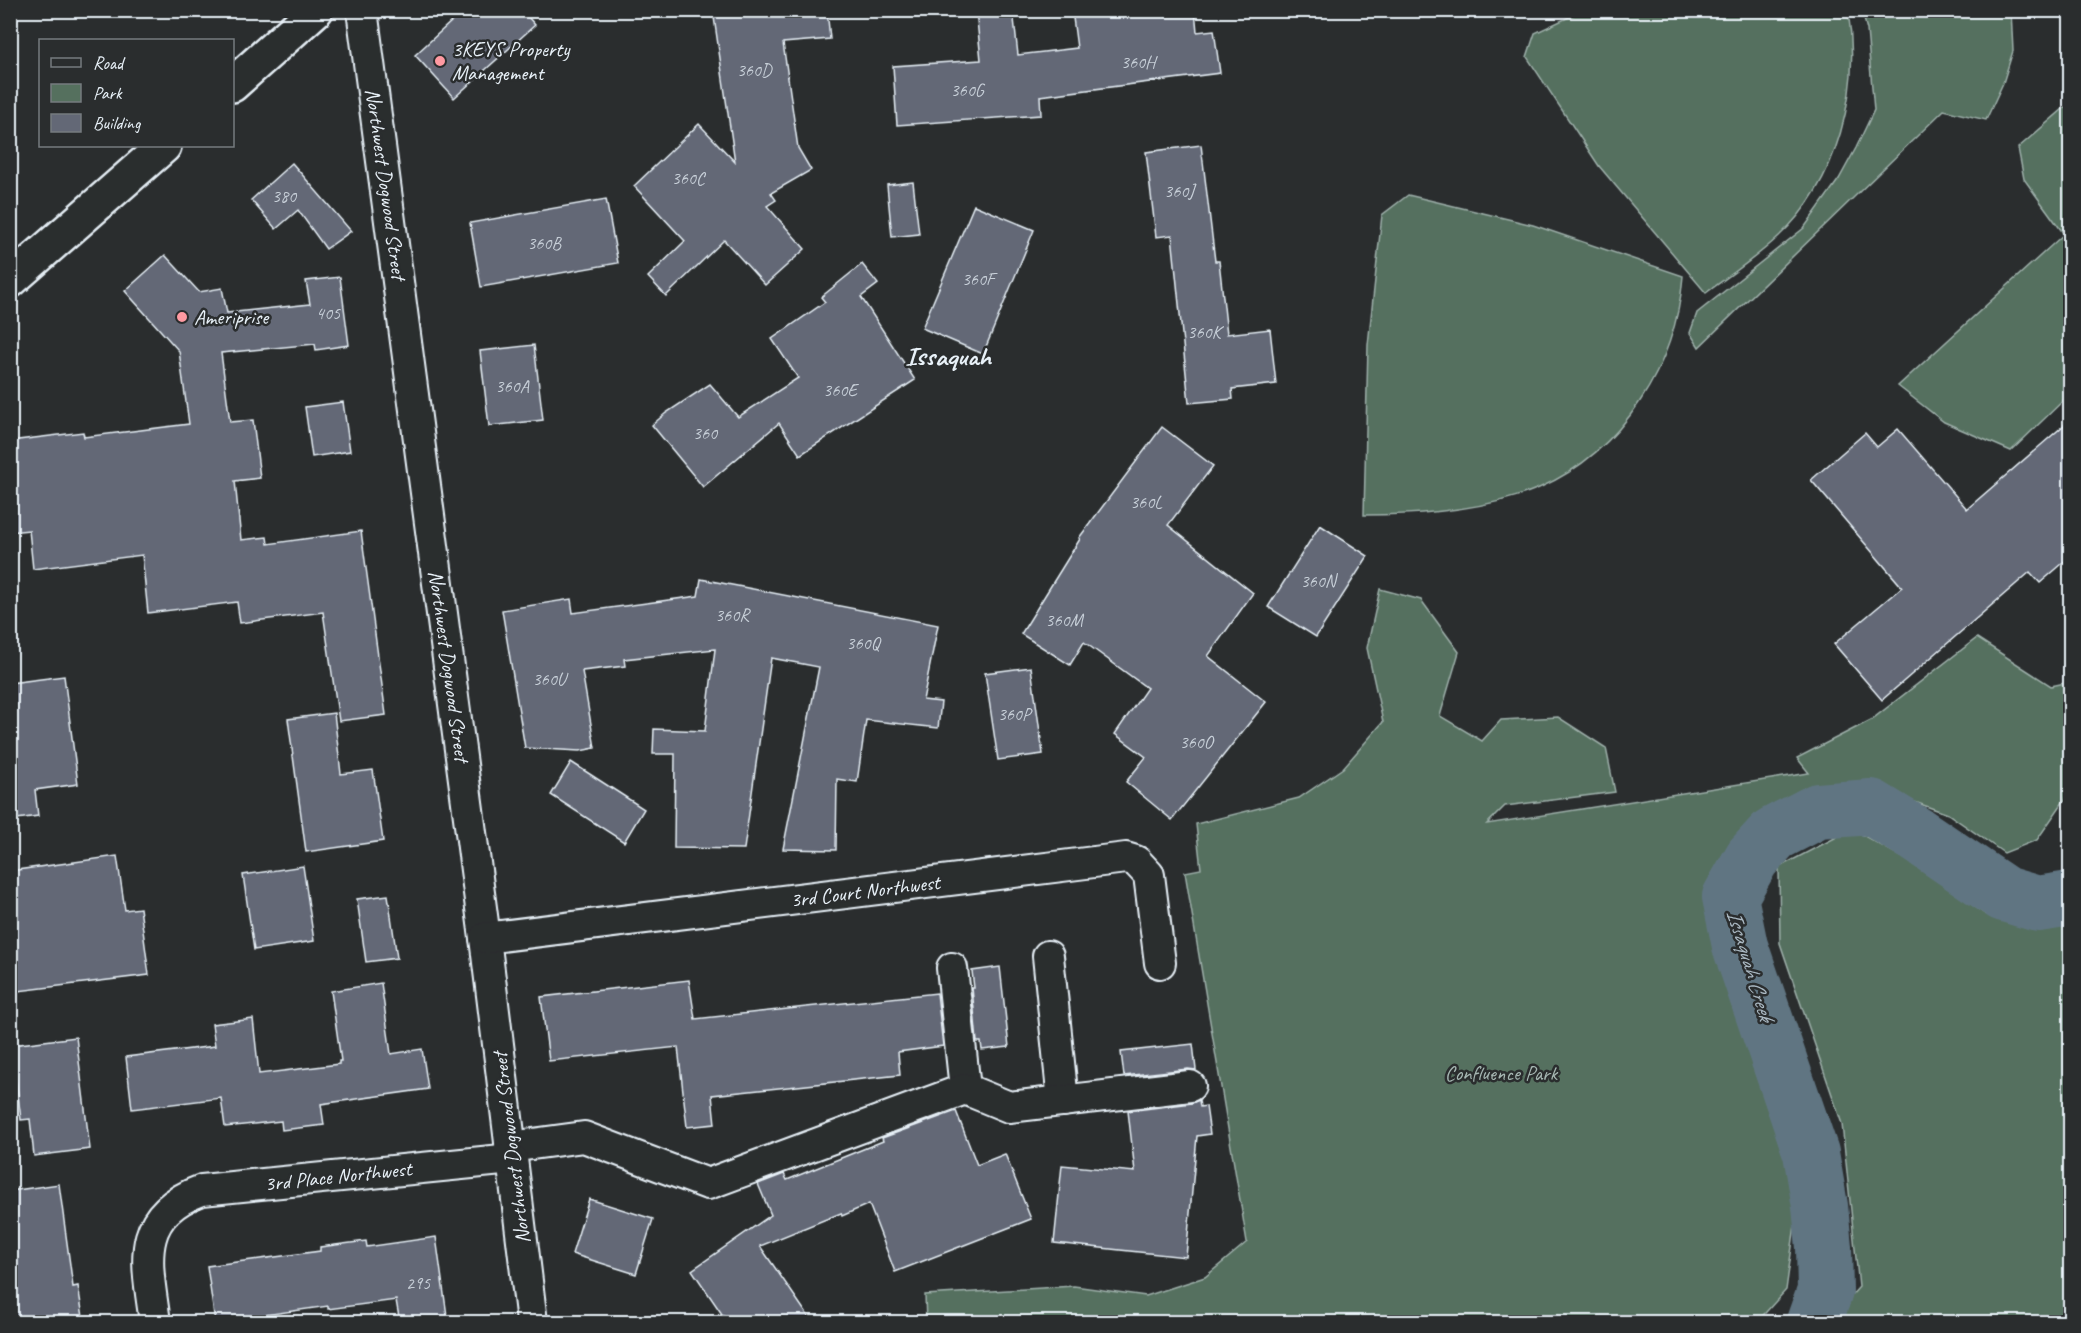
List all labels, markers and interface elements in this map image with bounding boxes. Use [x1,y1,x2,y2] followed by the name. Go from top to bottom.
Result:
[452,36,571,86] place label: 3KEYS Property Management
[39,39,234,147] legend
[1121,51,1158,73] house number: 360H
[93,52,126,74] text: Road
[433,54,447,68] marker: 3KEYS Property Management
[737,59,773,81] house number: 360D
[950,79,986,101] house number: 360G
[93,82,123,104] text: Park
[360,87,413,284] street label: Northwest Dogwood Street
[93,112,142,134] text: Building
[672,167,707,189] house number: 360C
[1164,180,1196,202] house number: 360J
[272,185,298,207] house number: 380
[527,232,562,254] house number: 360B
[962,268,998,290] house number: 360F
[316,302,341,324] house number: 405
[194,304,270,330] place label: Ameriprise
[175,310,189,324] marker: Ameriprise
[1187,321,1225,343] house number: 360K
[905,339,992,373] district label: Issaquah
[495,375,530,397] house number: 360A
[823,379,859,401] house number: 360E
[693,422,719,444] house number: 360
[1130,491,1163,513] house number: 360L
[423,569,476,766] street label: Northwest Dogwood Street
[1300,570,1339,592] house number: 360N
[715,604,751,626] house number: 360R
[1045,609,1085,631] house number: 360M
[846,632,882,654] house number: 360Q
[533,668,569,690] house number: 360U
[998,703,1033,725] house number: 360P
[1179,731,1215,753] house number: 360O
[789,869,943,913] street label: 3rd Court Northwest
[1720,906,1781,1028] water label: Issaquah Creek
[486,1048,536,1245] street label: Northwest Dogwood Street
[1445,1060,1559,1086] park label: Confluence Park
[263,1155,415,1197] street label: 3rd Place Northwest
[406,1272,431,1294] house number: 295

